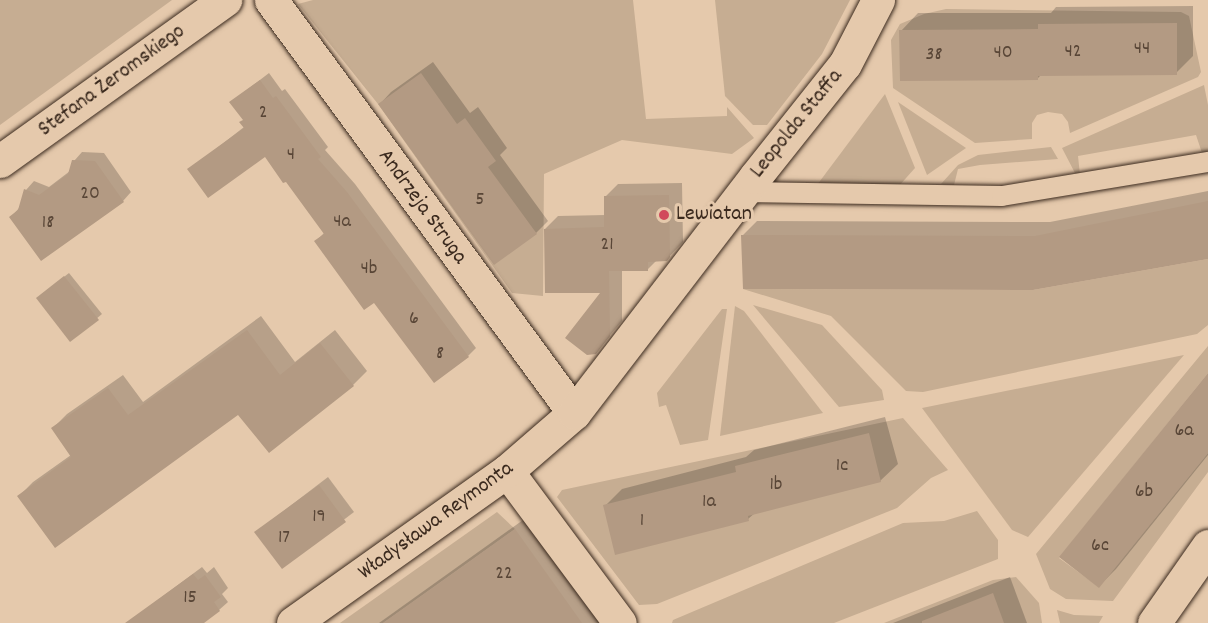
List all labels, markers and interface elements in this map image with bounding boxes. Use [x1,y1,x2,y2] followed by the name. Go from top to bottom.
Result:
[33,19,191,143] street label: Stefana Żeromskiego
[1134,37,1150,61] house number: 44
[1064,40,1082,64] house number: 42
[993,41,1013,65] house number: 40
[926,43,942,67] house number: 38
[745,64,849,184] street label: Leopolda Staffa
[259,101,267,125] house number: 2
[287,143,295,167] house number: 4
[372,145,472,269] street label: Andrzeja Struga
[80,182,100,206] house number: 20
[475,188,485,212] house number: 5
[676,202,752,228] place label: Lewiatan
[657,208,671,222] marker: Lewiatan
[333,210,351,234] house number: 4a
[42,211,54,235] house number: 18
[600,233,614,257] house number: 21
[361,257,377,281] house number: 4b
[409,307,419,331] house number: 6
[436,342,444,366] house number: 8
[1174,419,1194,443] house number: 6a
[836,454,848,478] house number: 1c
[353,456,519,586] street label: Władysława Reymonta
[769,473,783,497] house number: 1b
[1135,480,1153,504] house number: 6b
[702,490,716,514] house number: 1a
[312,505,326,529] house number: 19
[640,509,644,533] house number: 1
[278,526,290,550] house number: 17
[1091,534,1109,558] house number: 6c
[495,562,513,586] house number: 22
[183,586,197,610] house number: 15

